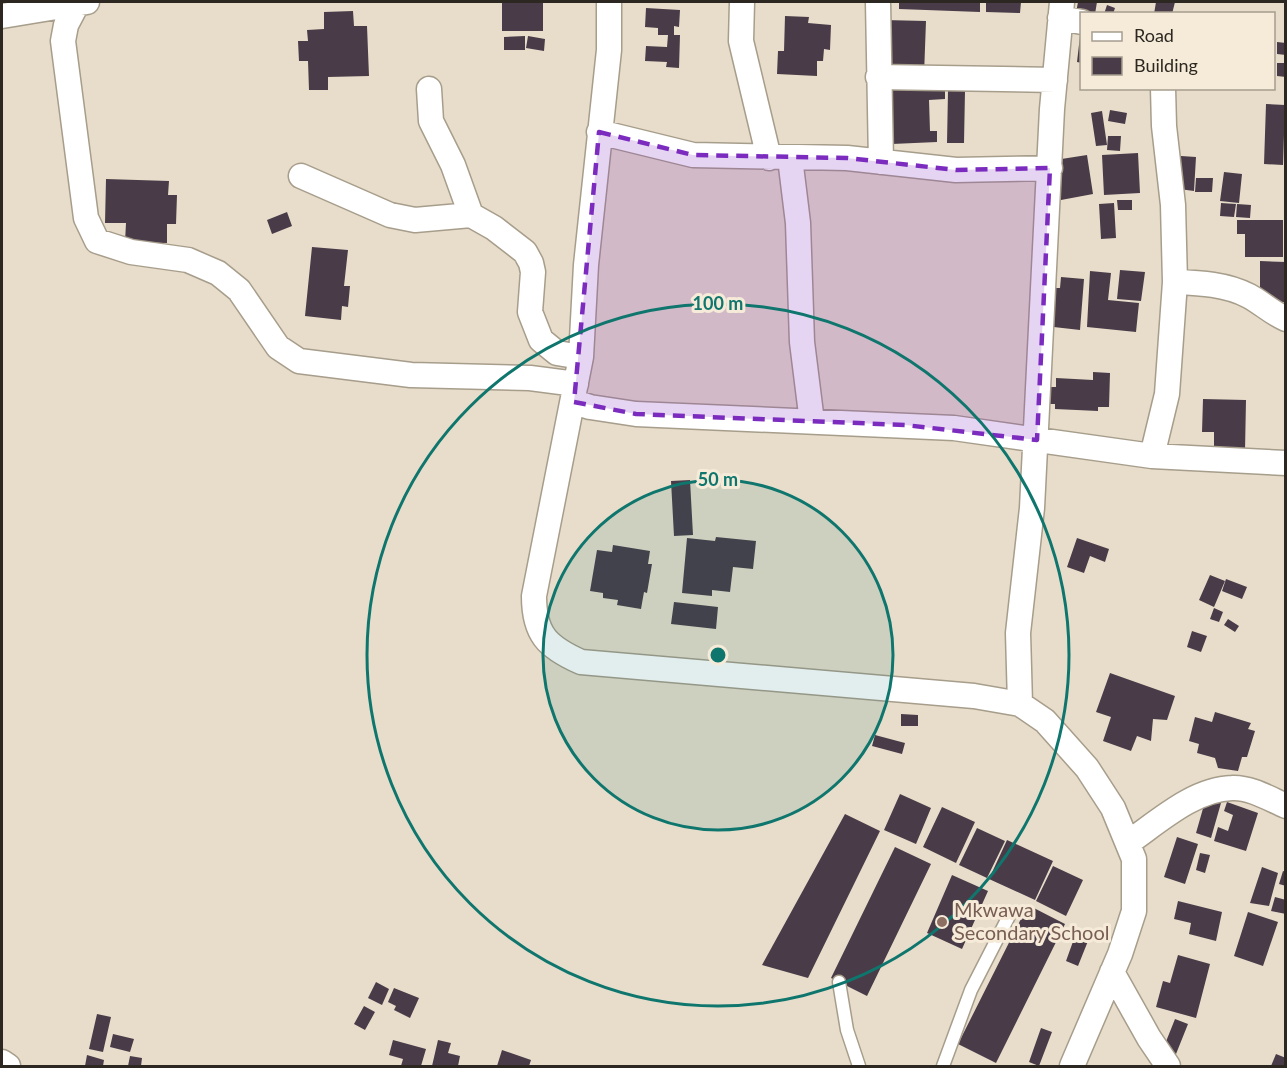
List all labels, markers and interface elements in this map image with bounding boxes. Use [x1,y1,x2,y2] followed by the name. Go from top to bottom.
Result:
[1080,12,1275,90] legend
[1134,24,1174,46] text: Road
[1134,54,1198,76] text: Building
[693,292,743,314] text: 100 m
[698,468,738,490] text: 50 m
[708,645,728,665] centre of rings
[954,897,1109,944] place label: Mkwawa Secondary School
[935,915,949,929] marker: Mkwawa Secondary School

